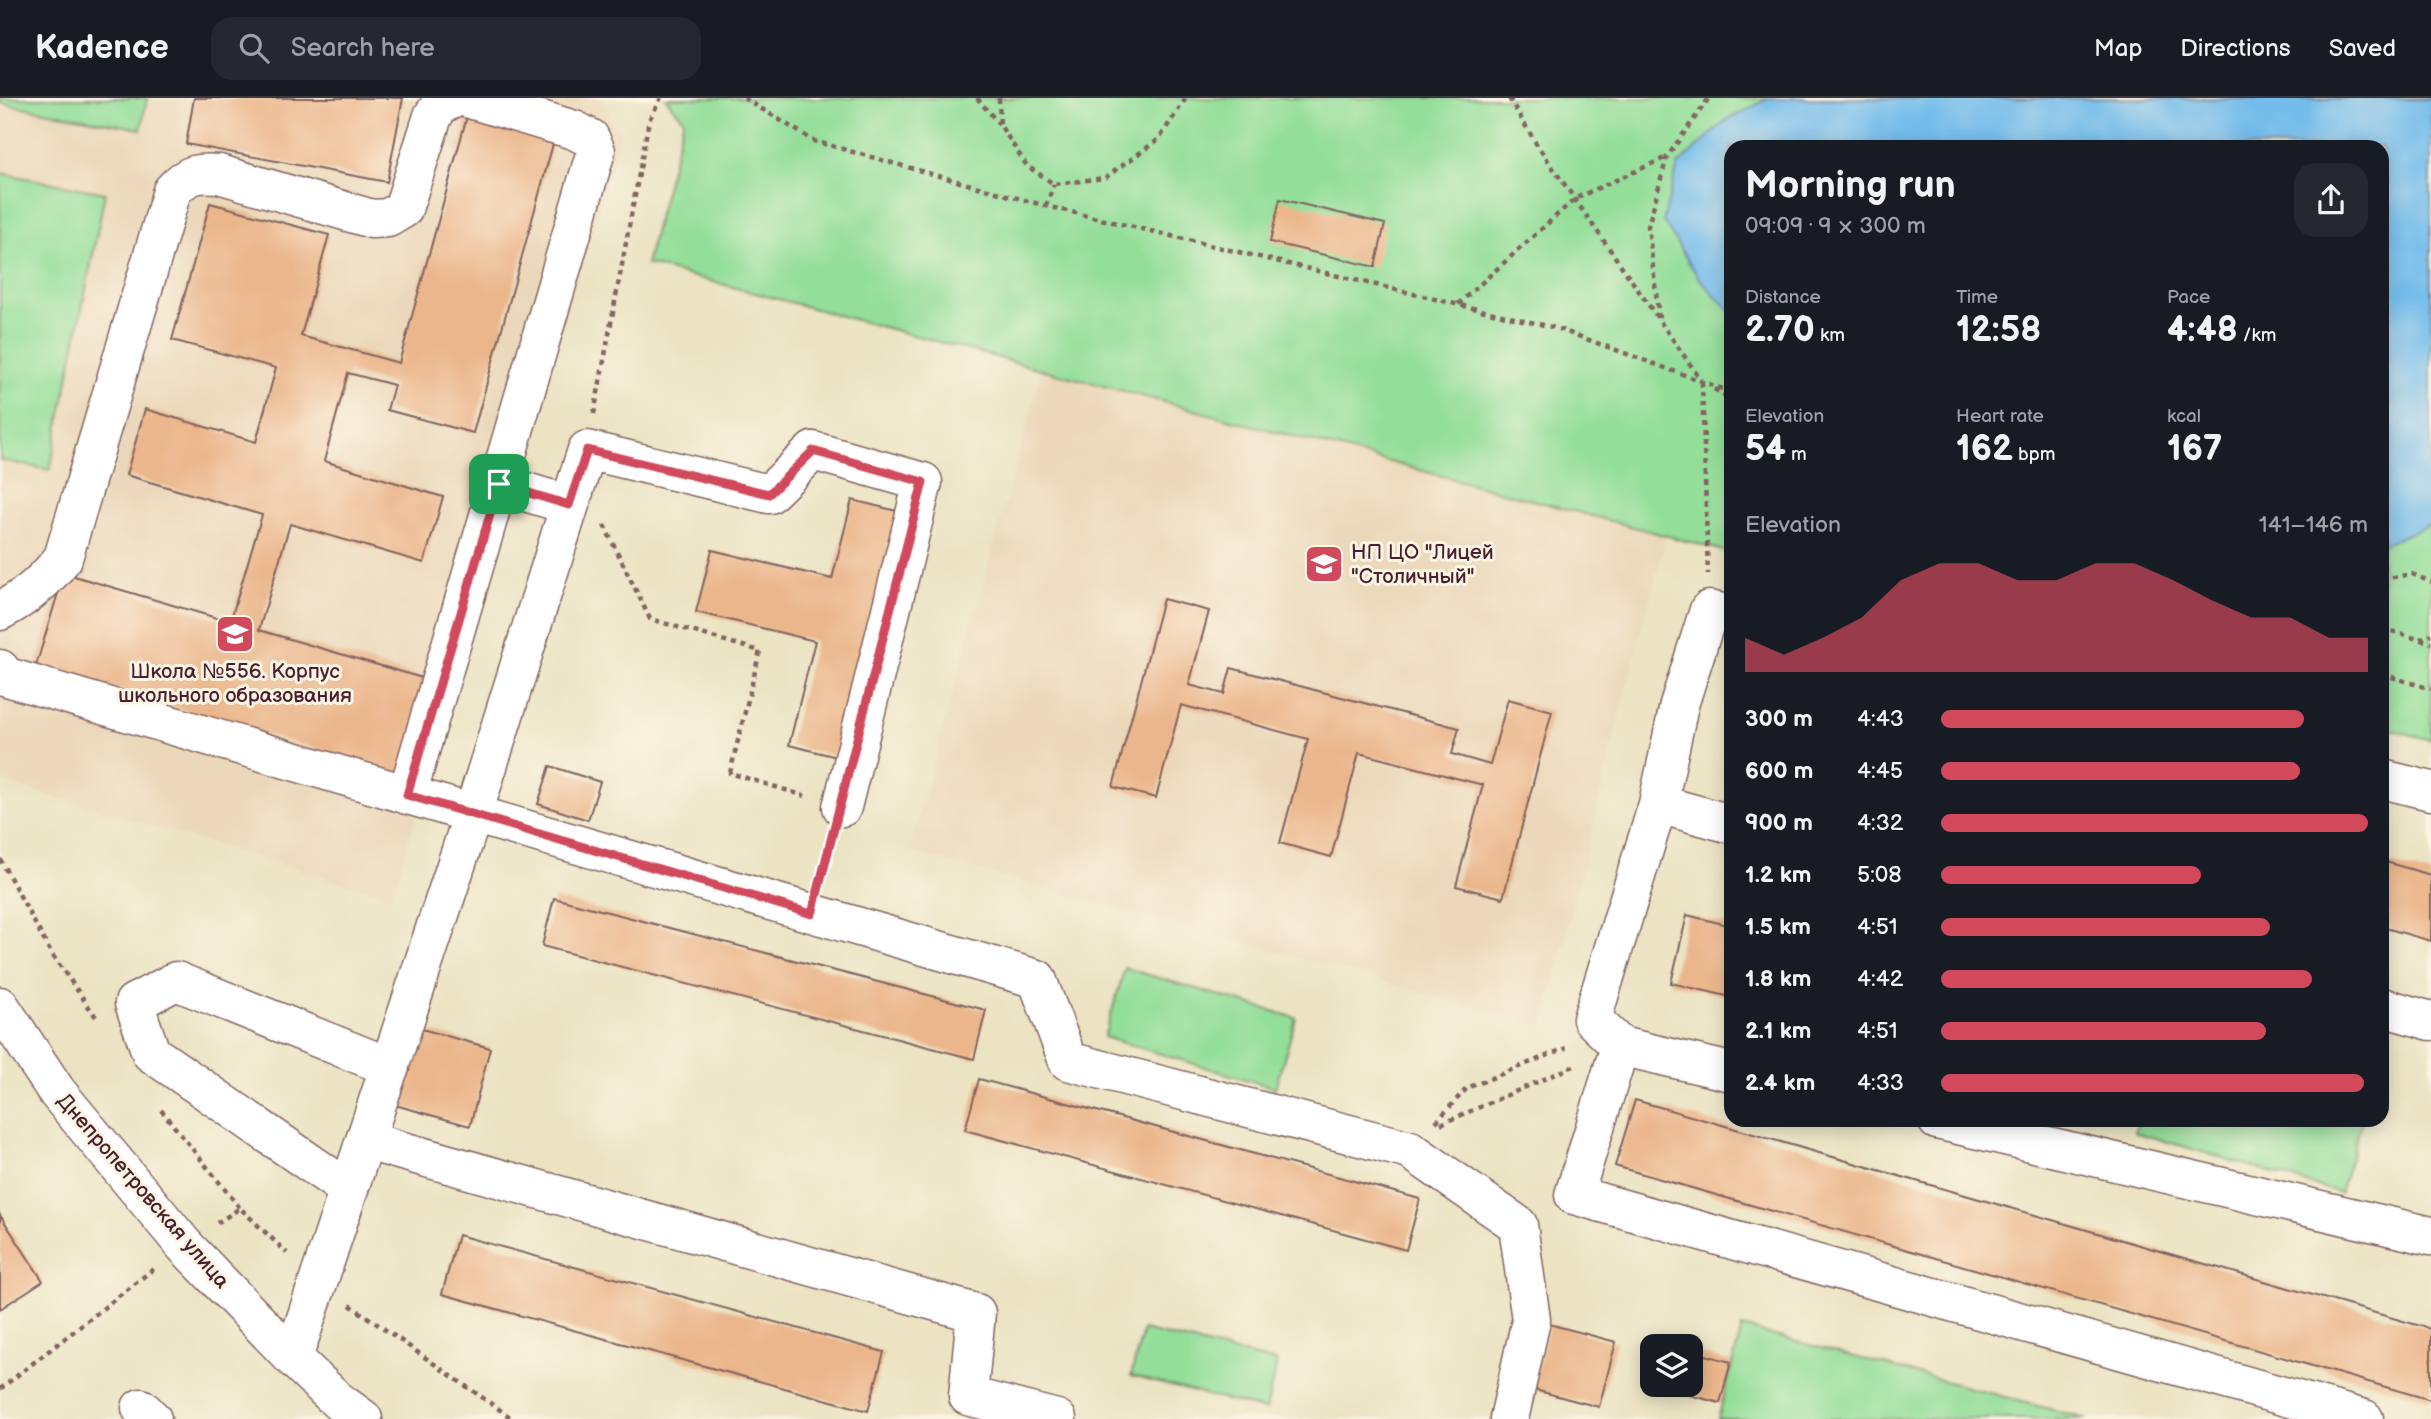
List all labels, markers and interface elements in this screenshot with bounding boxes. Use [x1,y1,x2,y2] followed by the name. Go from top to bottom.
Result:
[211,17,701,80] search box
[35,28,169,68] text: Kadence
[235,29,273,67] icon: search
[291,33,435,64] text: Search here
[2094,34,2142,63] text: Map
[2180,34,2291,63] text: Directions
[2329,34,2396,63] text: Saved
[1745,163,1956,208] text: Morning run
[2294,163,2368,237] button: share
[1745,212,1926,240] text: 09:09 · 9 × 300 m
[1745,286,1821,309] text: Distance
[1956,286,1998,309] text: Time
[2167,286,2210,309] text: Pace
[1745,309,1815,352] text: 2.70
[1956,309,2041,352] text: 12:58
[2167,309,2238,352] text: 4:48
[1815,324,1845,347] text: km
[2238,324,2276,347] text: /km
[1745,405,1824,428] text: Elevation
[1956,405,2044,428] text: Heart rate
[2167,405,2201,428] text: kcal
[1745,428,1786,471] text: 54
[1956,428,2013,471] text: 162
[2167,428,2222,471] text: 167
[1786,443,1807,466] text: m
[2013,443,2055,466] text: bpm
[469,454,529,514] pin
[480,465,518,503] icon: arrive
[1745,511,1841,539] text: Elevation
[2259,511,2368,539] text: 141–146 m
[1351,540,1494,589] place label: НП ЦО "Лицей "Столичный"
[1303,543,1345,585] school or university icon: НП ЦО "Лицей "Столичный"
[214,613,256,655] school or university icon: Школа №556. Корпус школьного образования
[118,659,352,708] place label: Школа №556. Корпус школьного образования
[1745,705,1813,733] text: 300 m
[1857,705,1904,733] text: 4:43
[1745,757,1813,785] text: 600 m
[1857,757,1903,785] text: 4:45
[1745,809,1813,837] text: 900 m
[1857,809,1903,837] text: 4:32
[1745,861,1811,889] text: 1.2 km
[1857,861,1902,889] text: 5:08
[1745,913,1811,941] text: 1.5 km
[1857,913,1898,941] text: 4:51
[1745,965,1811,993] text: 1.8 km
[1857,965,1903,993] text: 4:42
[1745,1017,1811,1045] text: 2.1 km
[1857,1017,1898,1045] text: 4:51
[1745,1069,1815,1097] text: 2.4 km
[1857,1069,1904,1097] text: 4:33
[52,1089,235,1294] street label: Днепропетровская улица
[1640,1334,1703,1397] map controls
[1640,1334,1703,1397] button: layers

